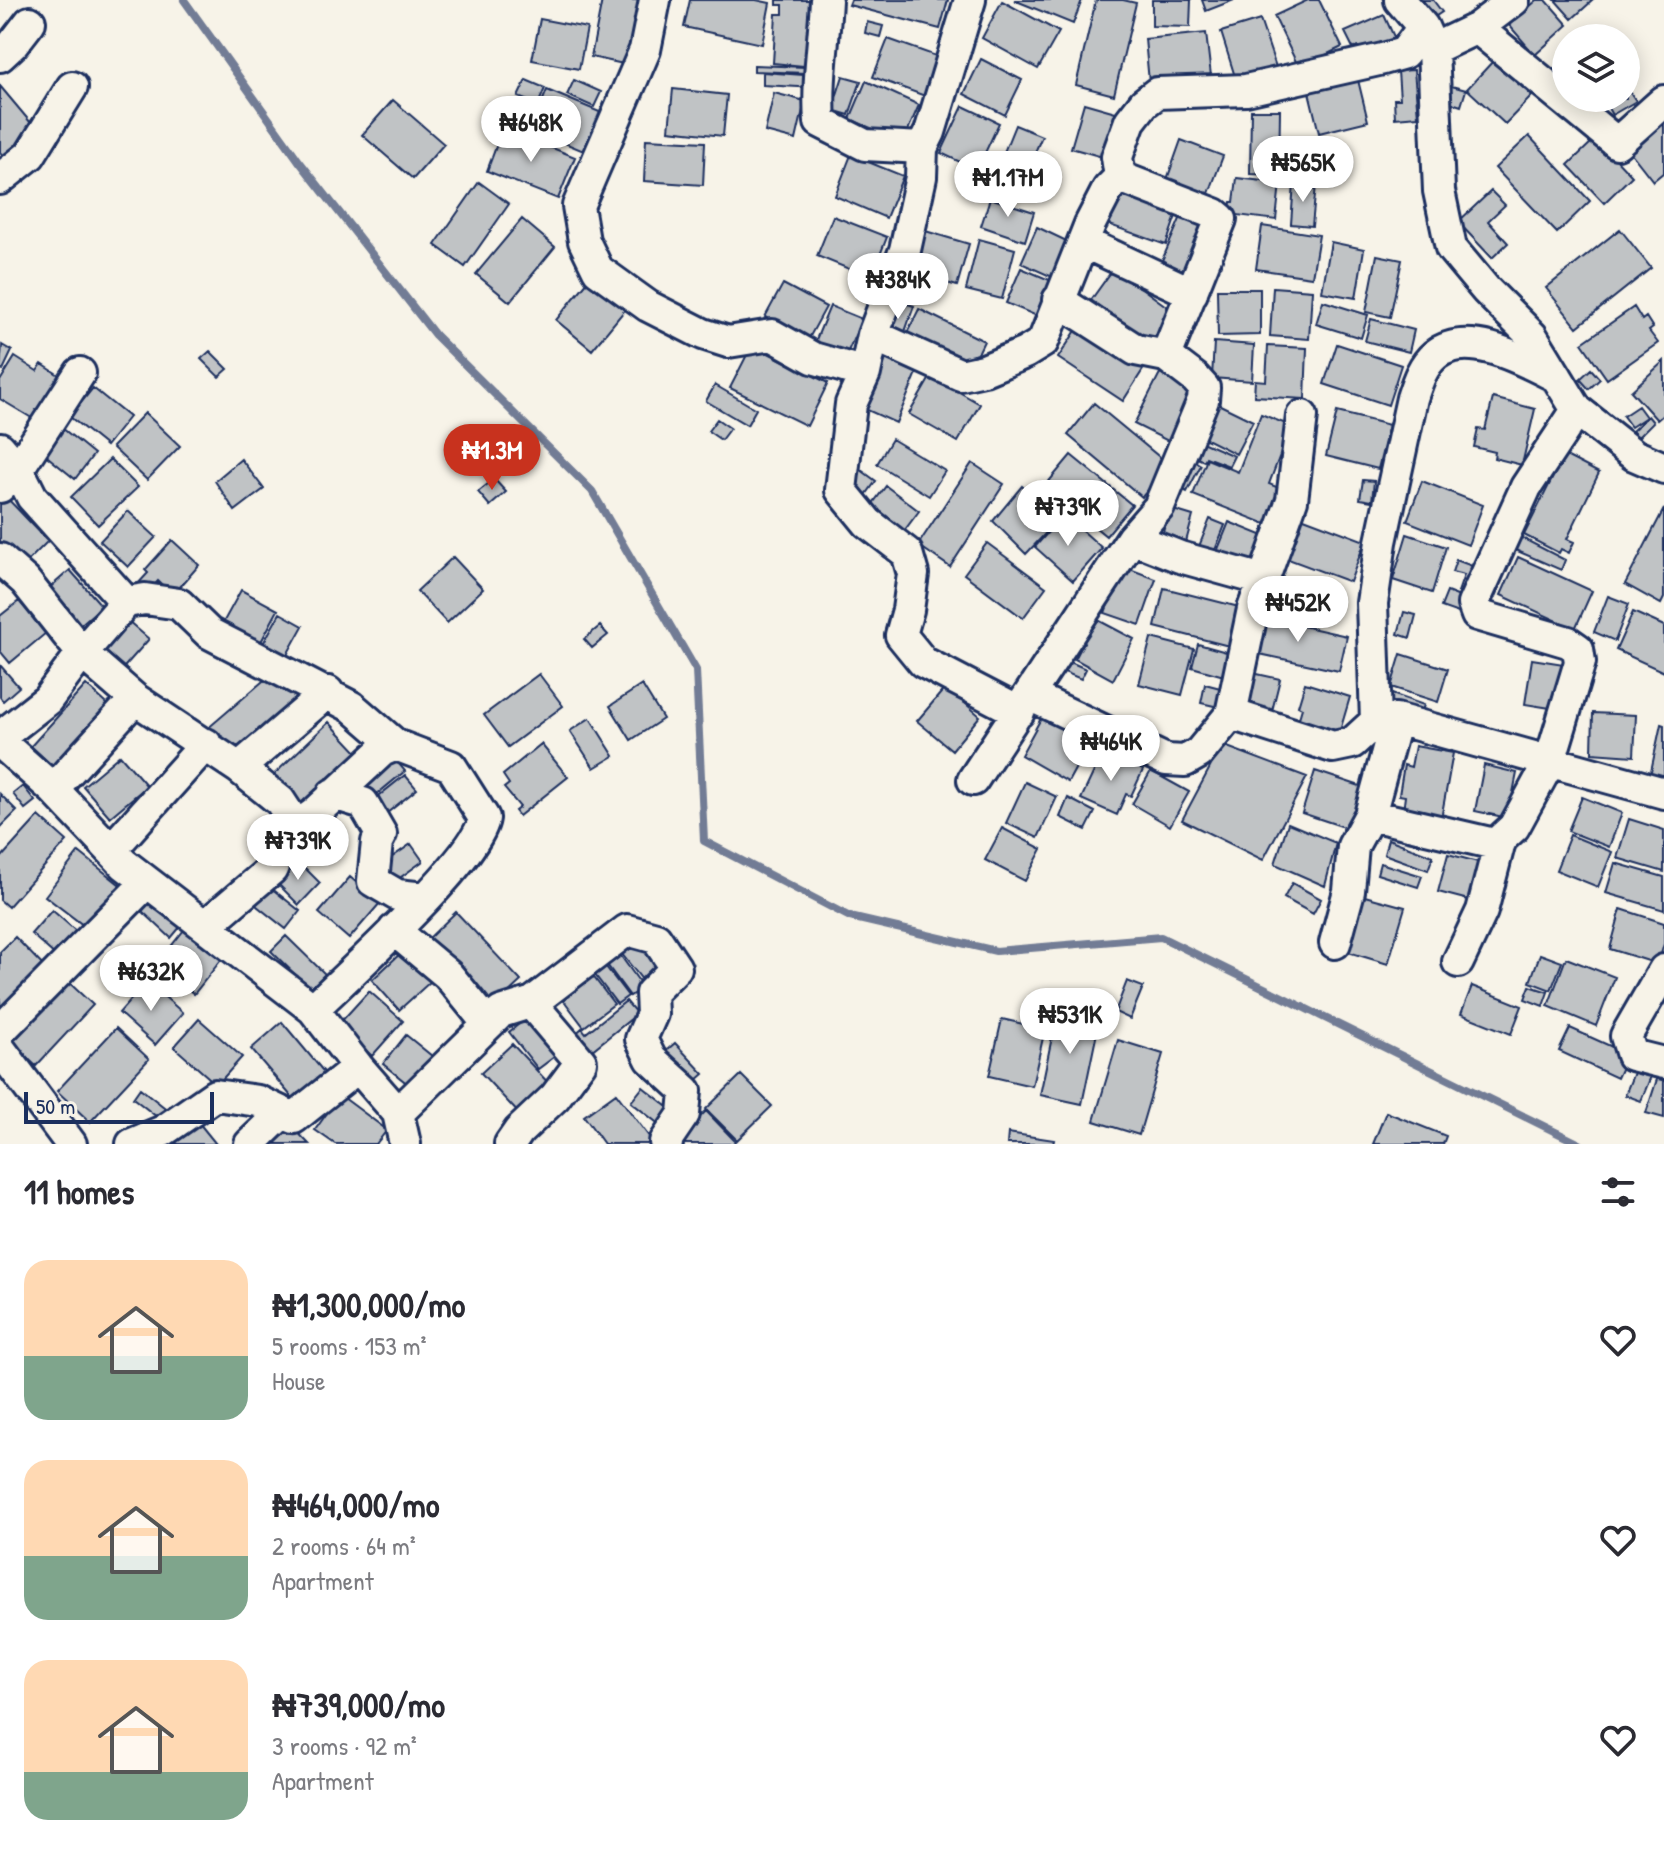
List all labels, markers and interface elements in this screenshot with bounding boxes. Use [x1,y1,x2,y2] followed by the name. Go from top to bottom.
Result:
[1552,24,1640,112] map controls
[1552,24,1640,112] button: layers
[475,96,587,164] pin: ₦648K
[499,104,563,139] text: ₦648K
[1247,136,1359,204] pin: ₦565K
[1271,144,1335,179] text: ₦565K
[943,151,1073,219] pin: ₦1.17M
[972,159,1044,194] text: ₦1.17M
[842,253,954,321] pin: ₦384K
[865,261,931,296] text: ₦384K
[436,424,548,492] pin: ₦1.3M
[462,432,522,467] text: ₦1.3M
[1012,480,1124,548] pin: ₦739K
[1035,488,1101,523] text: ₦739K
[1242,576,1354,644] pin: ₦452K
[1265,584,1331,619] text: ₦452K
[1055,715,1167,783] pin: ₦464K
[1080,723,1142,758] text: ₦464K
[242,814,354,882] pin: ₦739K
[265,822,331,857] text: ₦739K
[95,945,207,1013] pin: ₦632K
[118,953,184,988] text: ₦632K
[1014,988,1126,1056] pin: ₦531K
[1038,996,1102,1031] text: ₦531K
[24,1088,214,1124] scale bar
[36,1091,75,1121] text: 50 m
[24,1169,134,1215] text: 11 homes
[1596,1170,1640,1214] icon: filters
[272,1282,465,1328] text: ₦1,300,000/mo
[88,1292,184,1388] icon: home
[1596,1318,1640,1362] icon: heart
[272,1328,427,1363] text: 5 rooms · 153 m²
[272,1363,325,1398] text: House
[272,1482,439,1528] text: ₦464,000/mo
[88,1492,184,1588] icon: home
[1596,1518,1640,1562] icon: heart
[272,1528,416,1563] text: 2 rooms · 64 m²
[272,1563,374,1598] text: Apartment
[272,1682,445,1728] text: ₦739,000/mo
[88,1692,184,1788] icon: home
[1596,1718,1640,1762] icon: heart
[272,1728,417,1763] text: 3 rooms · 92 m²
[272,1763,374,1798] text: Apartment

